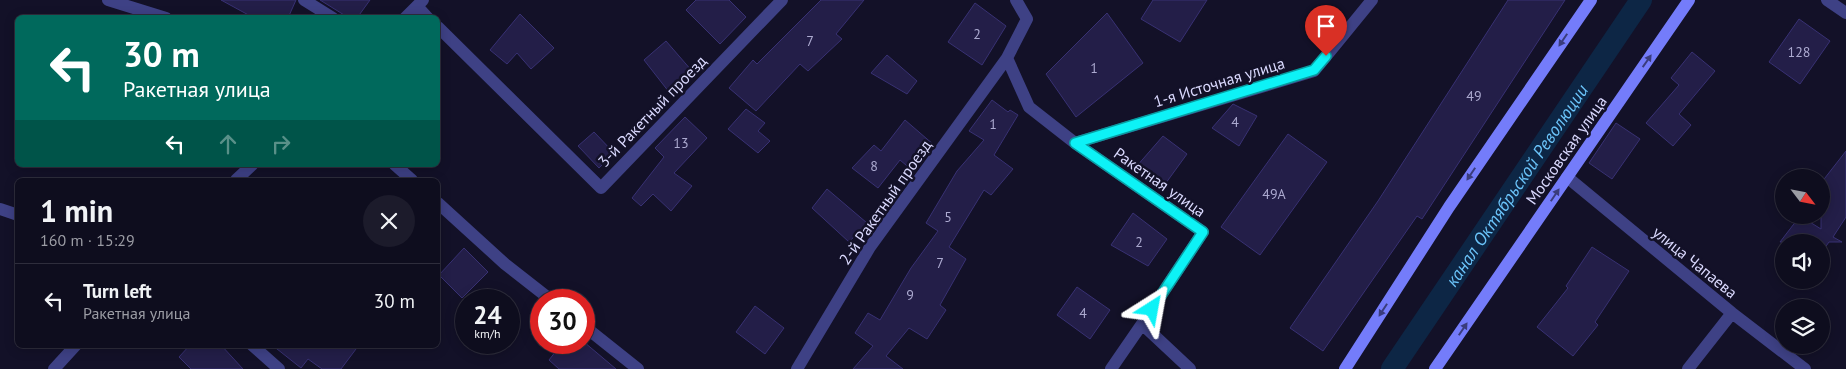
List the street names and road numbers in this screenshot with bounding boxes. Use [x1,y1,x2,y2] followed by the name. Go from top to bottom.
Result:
[594,51,711,171] street label: 3-й Ракетный проезд
[1151,53,1287,111] street label: 1-я Источная улица
[1521,92,1611,208] street label: Московская улица
[834,136,936,268] street label: 2-й Ракетный проезд
[1110,143,1210,221] street label: Ракетная улица
[1649,222,1741,302] street label: улица Чапаева

